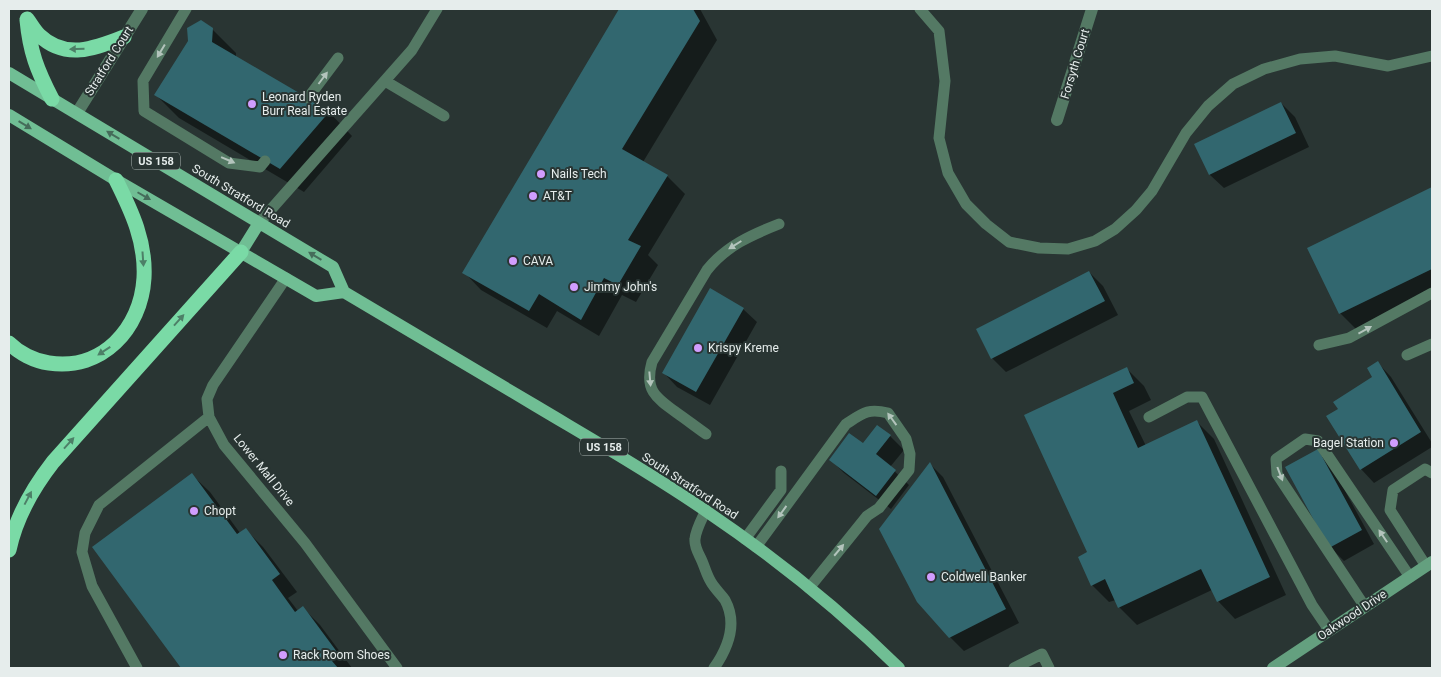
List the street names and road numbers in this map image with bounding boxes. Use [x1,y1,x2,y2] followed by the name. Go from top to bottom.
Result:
[82,23,136,98] street label: Stratford Court
[1058,27,1092,101] street label: Forsyth Court
[132,153,180,170] road number: US 158
[190,161,292,231] street label: South Stratford Road
[231,431,297,509] street label: Lower Mall Drive
[580,438,628,456] road number: US 158
[639,450,741,522] street label: South Stratford Road
[1315,587,1389,643] street label: Oakwood Drive

